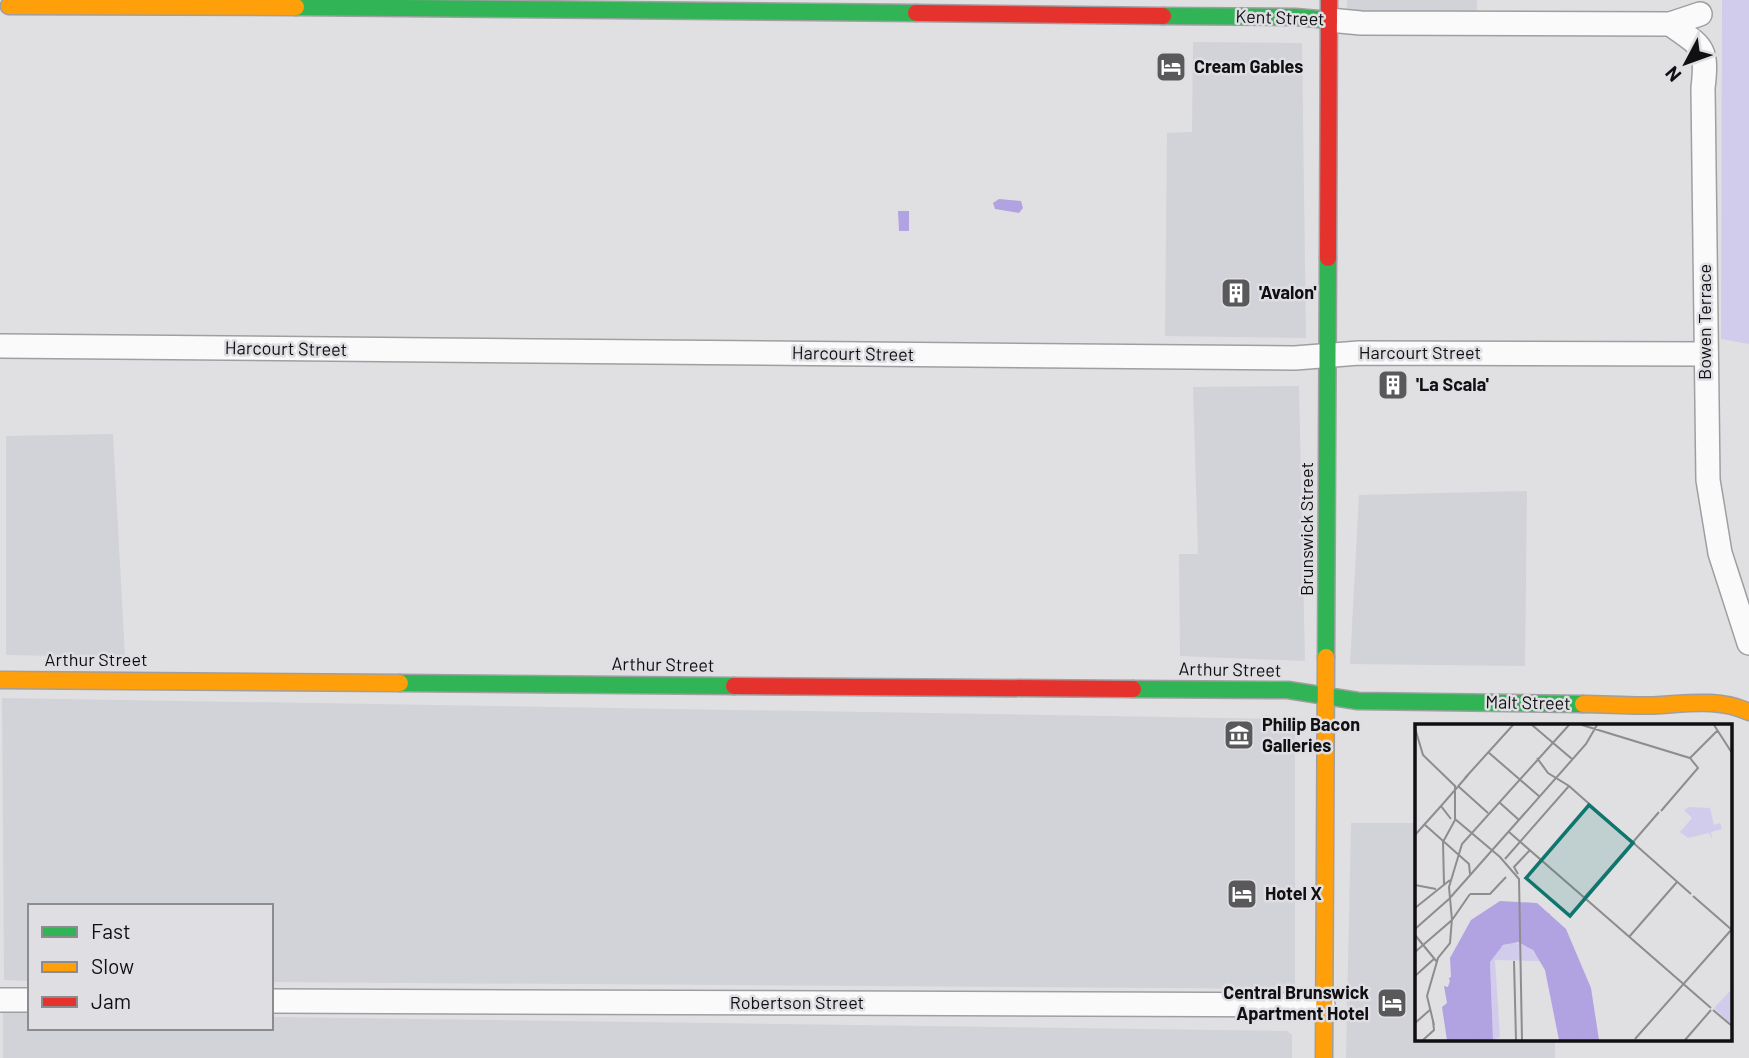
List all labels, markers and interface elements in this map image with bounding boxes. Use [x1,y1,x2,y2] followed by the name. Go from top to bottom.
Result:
[1235,4,1325,30] street label: Kent Street
[1651,28,1721,98] north arrow
[1154,50,1188,84] hotel icon: Cream Gables
[1194,55,1303,77] place label: Cream Gables
[1660,62,1686,87] text: N
[1693,264,1715,380] street label: Bowen Terrace
[1219,276,1253,310] building icon: 'Avalon'
[1259,281,1316,303] place label: 'Avalon'
[225,336,347,360] street label: Harcourt Street
[792,341,914,365] street label: Harcourt Street
[1359,341,1481,363] street label: Harcourt Street
[1376,368,1410,402] building icon: 'La Scala'
[1416,373,1489,395] place label: 'La Scala'
[1295,462,1317,596] street label: Brunswick Street
[45,648,147,670] street label: Arthur Street
[611,652,715,676] street label: Arthur Street
[1178,657,1282,681] street label: Arthur Street
[1485,690,1571,714] street label: Malt Street
[1262,713,1360,756] place label: Philip Bacon Galleries
[1222,718,1256,752] museum icon: Philip Bacon Galleries
[1415,724,1732,1040] inset map
[1225,877,1259,911] hotel icon: Hotel X
[1265,882,1322,904] place label: Hotel X
[28,904,273,1030] legend
[91,918,131,943] text: Fast
[91,953,134,978] text: Slow
[1223,981,1369,1024] place label: Central Brunswick Apartment Hotel
[1375,986,1409,1020] hotel icon: Central Brunswick Apartment Hotel
[91,988,131,1013] text: Jam
[730,991,864,1013] street label: Robertson Street

